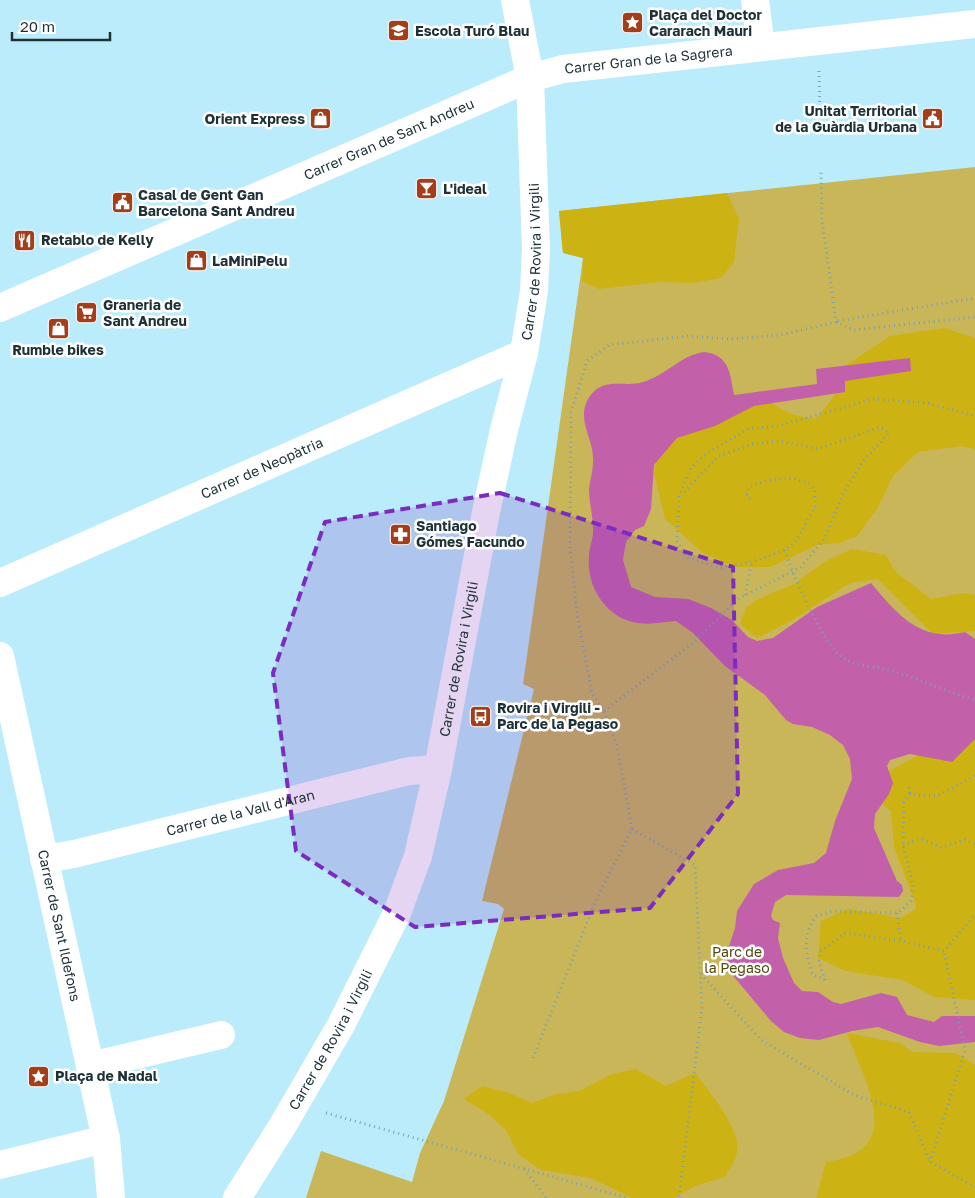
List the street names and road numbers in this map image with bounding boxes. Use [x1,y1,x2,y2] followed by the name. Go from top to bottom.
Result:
[564,42,733,77] street label: Carrer Gran de la Sagrera
[301,94,476,183] street label: Carrer Gran de Sant Andreu
[517,183,544,341] street label: Carrer de Rovira i Virgili
[198,433,326,502] street label: Carrer de Neopàtria
[435,580,481,738] street label: Carrer de Rovira i Virgili
[164,786,316,839] street label: Carrer de la Vall d'Aran
[35,848,85,1003] street label: Carrer de Sant Ildefons
[285,966,375,1113] street label: Carrer de Rovira i Virgili

